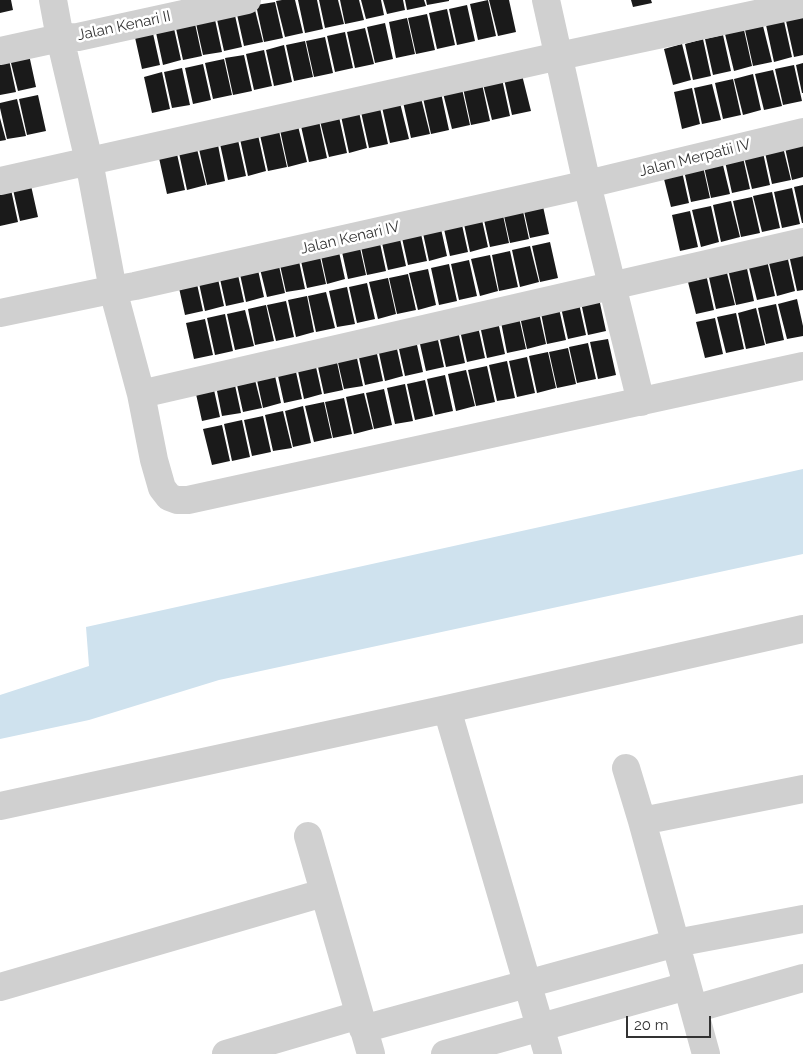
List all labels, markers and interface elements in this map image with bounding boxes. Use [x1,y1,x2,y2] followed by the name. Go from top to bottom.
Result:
[76,7,172,45] street label: Jalan Kenari II
[638,135,752,181] street label: Jalan Merpatii IV
[299,218,401,258] street label: Jalan Kenari IV
[628,1006,713,1038] scale bar
[634,1016,669,1034] text: 20 m

